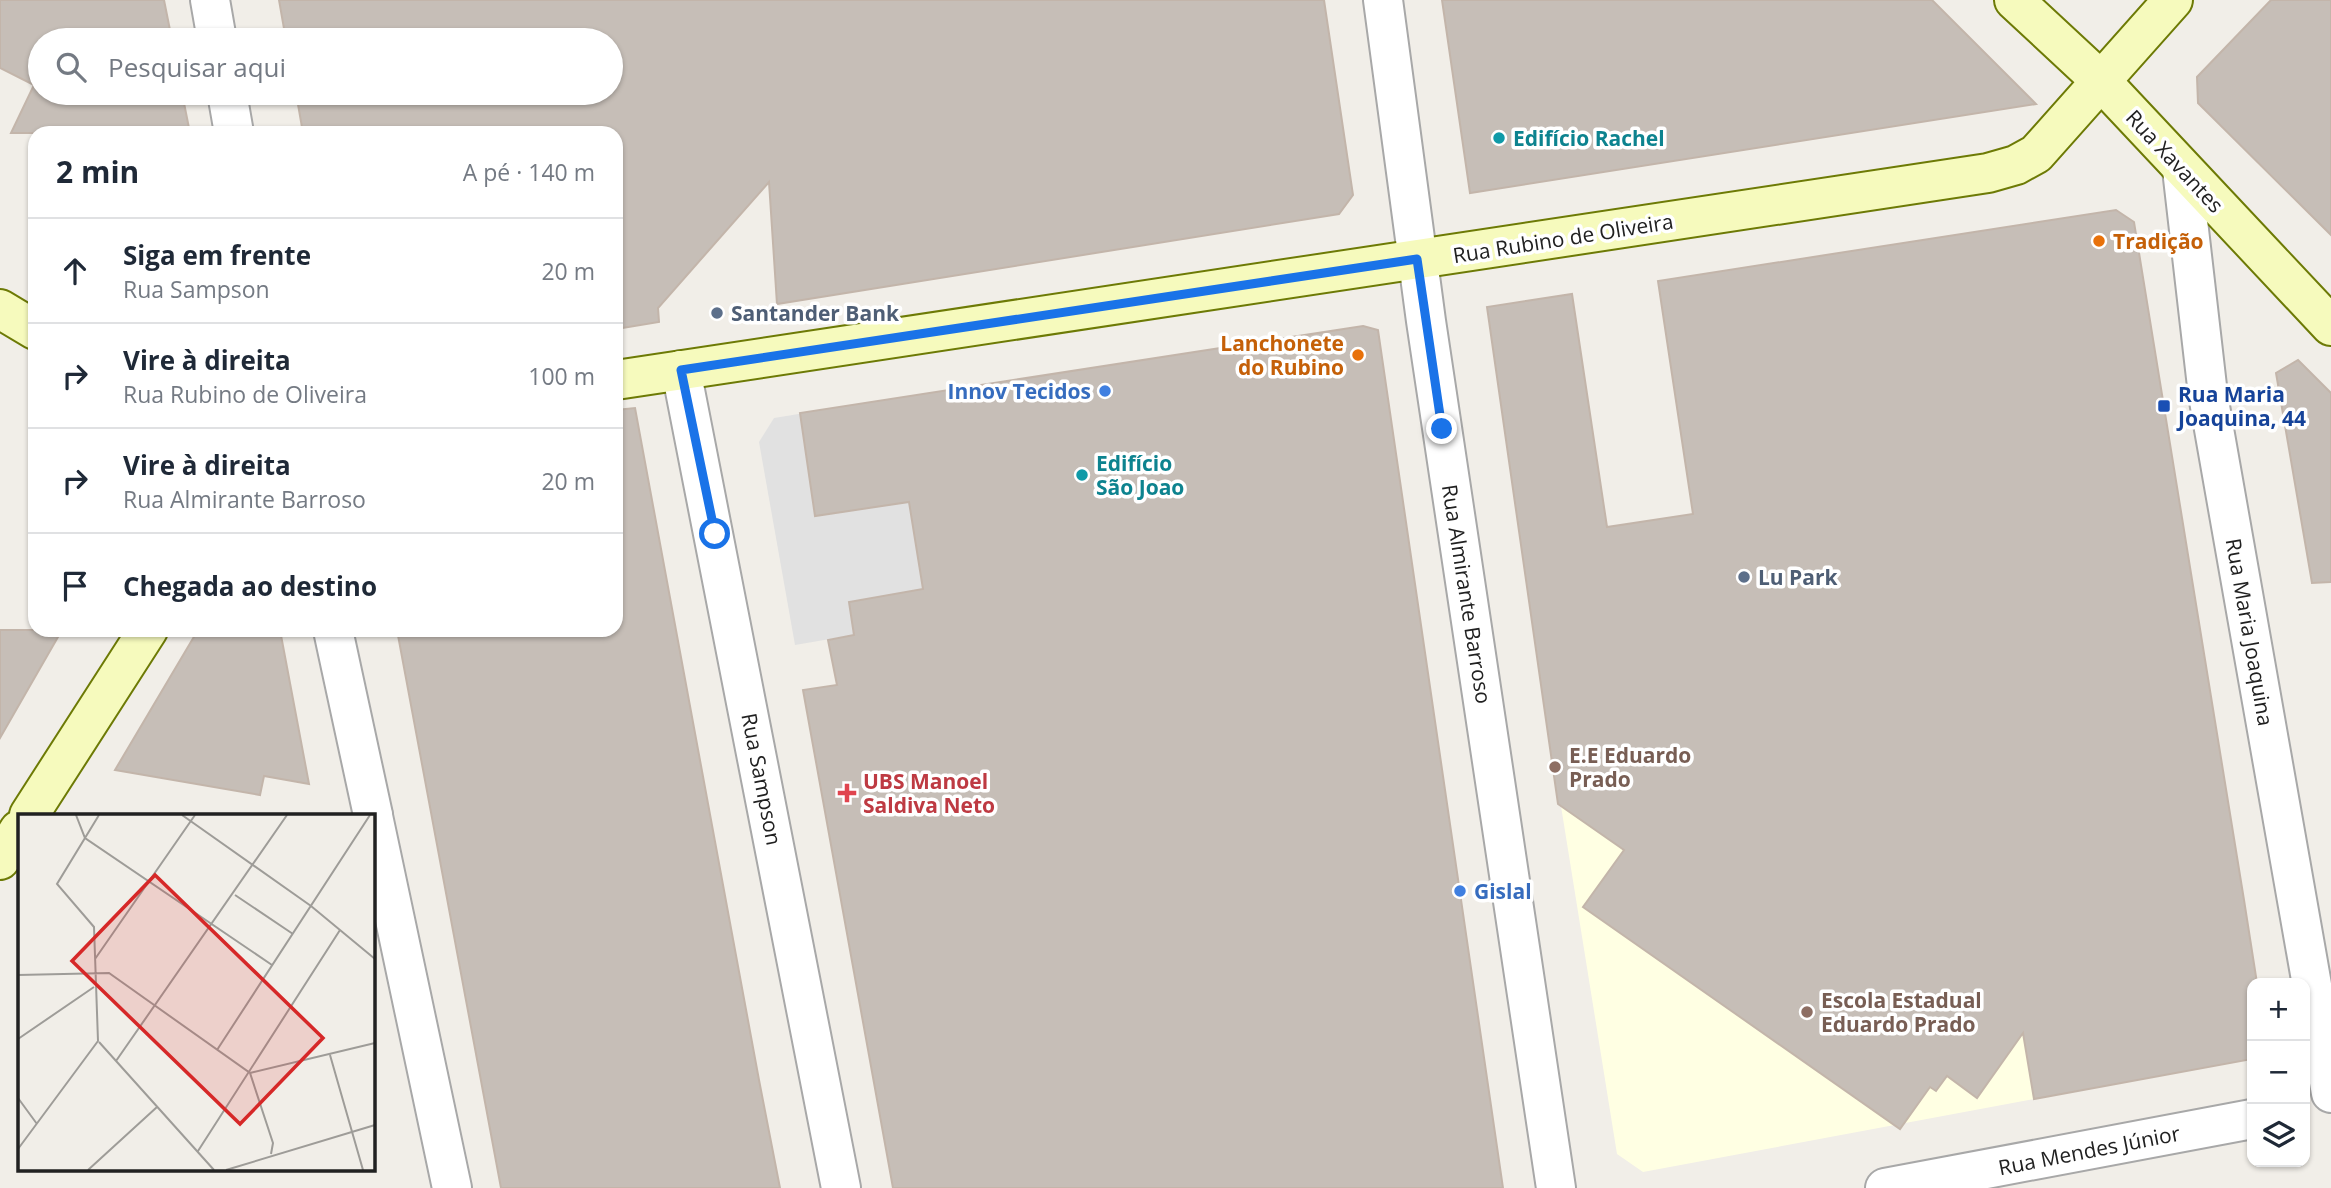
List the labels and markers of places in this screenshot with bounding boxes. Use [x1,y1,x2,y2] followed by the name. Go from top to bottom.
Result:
[1513,124,1665,152] place label: Edifício Rachel
[1491,130,1507,146] marker: Edifício Rachel
[2113,227,2204,255] place label: Tradição
[2091,233,2107,249] marker: Tradição
[731,299,900,327] place label: Santander Bank
[709,305,725,321] marker: Santander Bank
[1220,329,1344,381] place label: Lanchonete do Rubino
[1350,347,1366,363] marker: Lanchonete do Rubino
[948,377,1091,405] place label: Innov Tecidos
[2176,380,2306,432] place label: Rua Maria Joaquina, 44
[1097,383,1113,399] marker: Innov Tecidos
[2156,398,2172,414] marker: Rua Maria Joaquina, 44
[1096,449,1184,501] place label: Edifício São Joao
[1074,467,1090,483] marker: Edifício São Joao
[1758,563,1839,591] place label: Lu Park
[1736,569,1752,585] marker: Lu Park
[1569,741,1691,793] place label: E.E Eduardo Prado
[1547,759,1563,775] marker: E.E Eduardo Prado
[863,767,995,819] place label: UBS Manoel Saldiva Neto
[837,783,857,803] marker: UBS Manoel Saldiva Neto
[1474,877,1532,905] place label: Gislal
[1452,883,1468,899] marker: Gislal
[1821,986,1982,1038] place label: Escola Estadual Eduardo Prado
[1799,1004,1815,1020] marker: Escola Estadual Eduardo Prado

